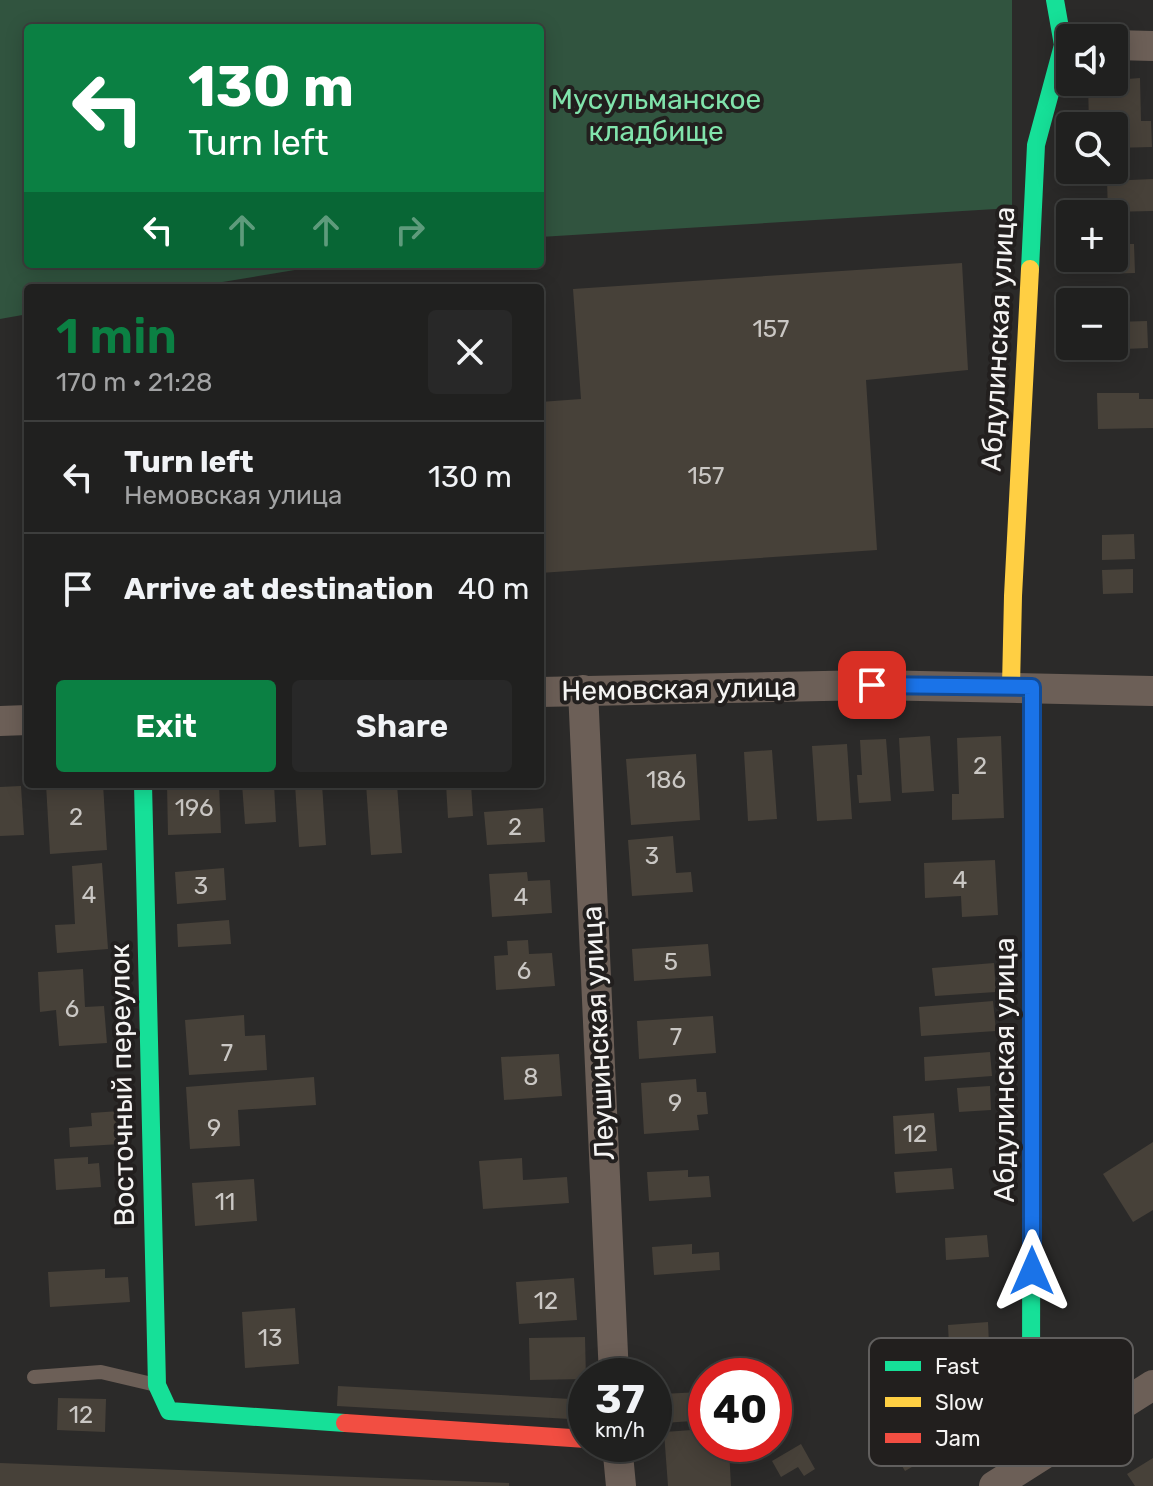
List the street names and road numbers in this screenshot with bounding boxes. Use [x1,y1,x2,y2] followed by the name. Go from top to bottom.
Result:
[975,206,1021,472] street label: Абдулинская улица
[561,670,797,708] street label: Немовская улица
[575,905,621,1161] street label: Леушинская улица
[988,937,1021,1203] street label: Абдулинская улица
[103,943,141,1227] street label: Восточный переулок

